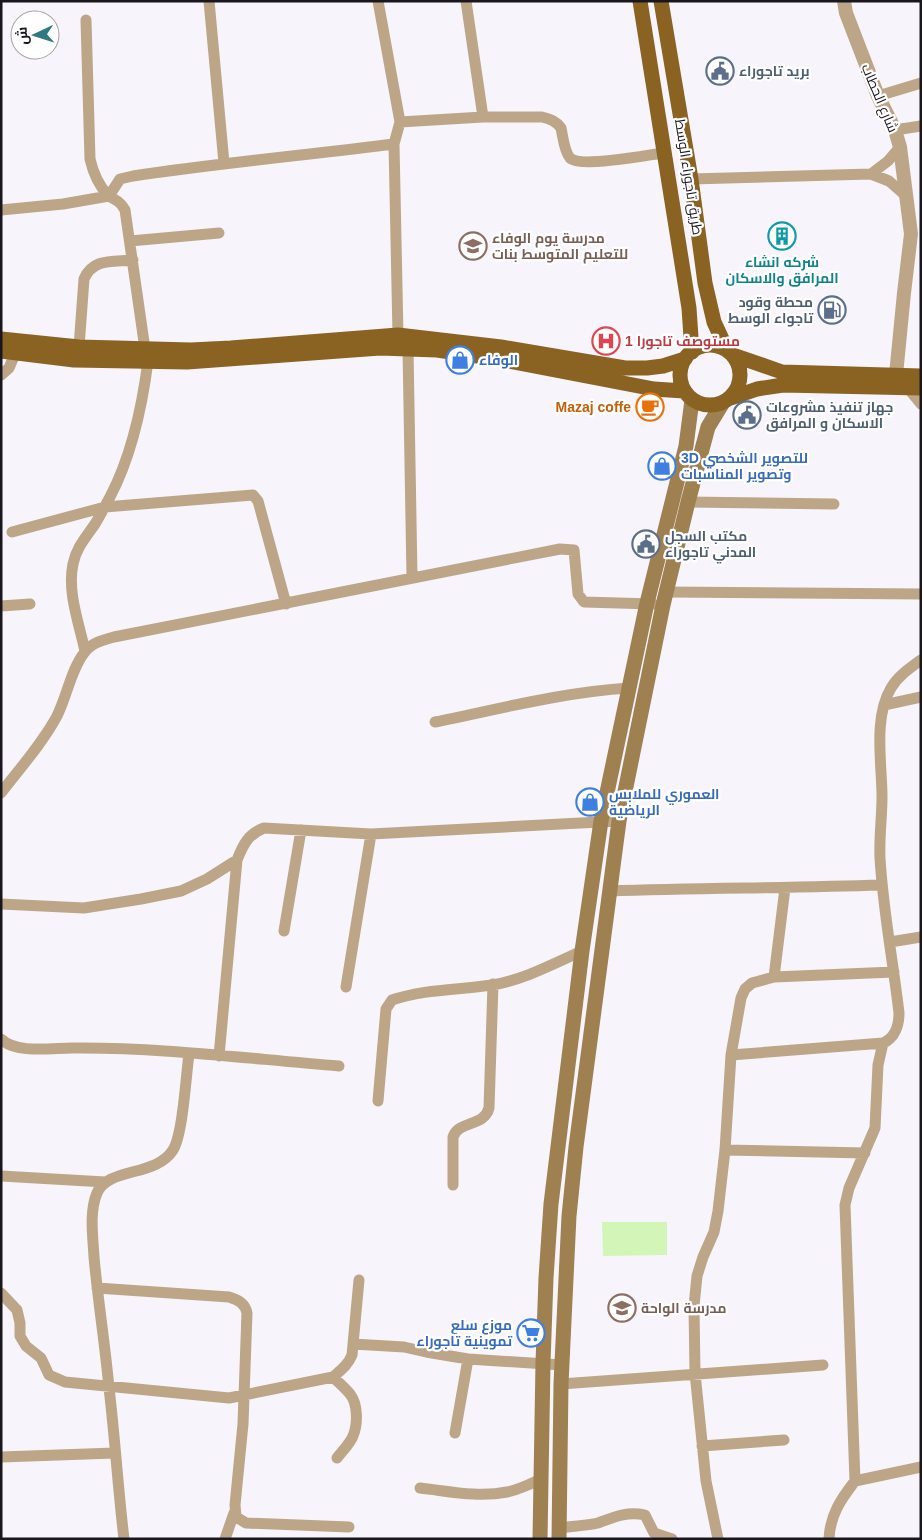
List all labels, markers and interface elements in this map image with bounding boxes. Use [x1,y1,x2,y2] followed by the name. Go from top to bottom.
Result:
[10,10,60,60] north arrow
[13,26,32,45] text: ش
[705,56,735,86] public building icon: بريد تاجوراء
[858,61,902,135] street label: شارع الحطاب
[739,63,810,80] place label: بريد تاجوراء
[671,118,706,236] street label: طريق تاجوراء الوسط
[767,221,797,251] building icon: شركه انشاء المرافق والاسكان
[492,230,628,264] place label: مدرسة يوم الوفاء للتعليم المتوسط بنات
[458,231,488,261] school or university icon: مدرسة يوم الوفاء للتعليم المتوسط بنات
[725,254,839,287] place label: شركه انشاء المرافق والاسكان
[728,294,814,327] place label: محطة وقود تاجواء الوسط
[817,295,847,325] fuel station icon: محطة وقود تاجواء الوسط
[591,326,621,356] hospital icon: مستوصف تاجورا 1
[625,333,740,350] place label: مستوصف تاجورا 1
[445,345,475,375] shop icon: الوفاء
[479,352,518,369] place label: الوفاء
[635,392,665,422] cafe icon: Mazaj coffe
[556,399,631,415] place label: Mazaj coffe
[766,399,893,432] place label: جهاز تنفيذ مشروعات الاسكان و المرافق
[732,400,762,430] public building icon: جهاز تنفيذ مشروعات الاسكان و المرافق
[681,450,808,483] place label: 3D للتصوير الشخصي وتصوير المناسبات
[647,451,677,481] shop icon: 3D للتصوير الشخصي وتصوير المناسبات
[665,528,756,564] place label: مكتب السجل المدني تاجوراء
[631,529,661,559] public building icon: مكتب السجل المدني تاجوراء
[609,786,719,819] place label: العموري للملابس الرياضية
[575,787,605,817] shop icon: العموري للملابس الرياضية
[607,1293,637,1323] school or university icon: مدرسة الواحة
[641,1300,726,1317] place label: مدرسة الواحة
[417,1317,513,1350] place label: موزع سلع تموينية تاجوراء
[516,1318,546,1348] supermarket icon: موزع سلع تموينية تاجوراء

